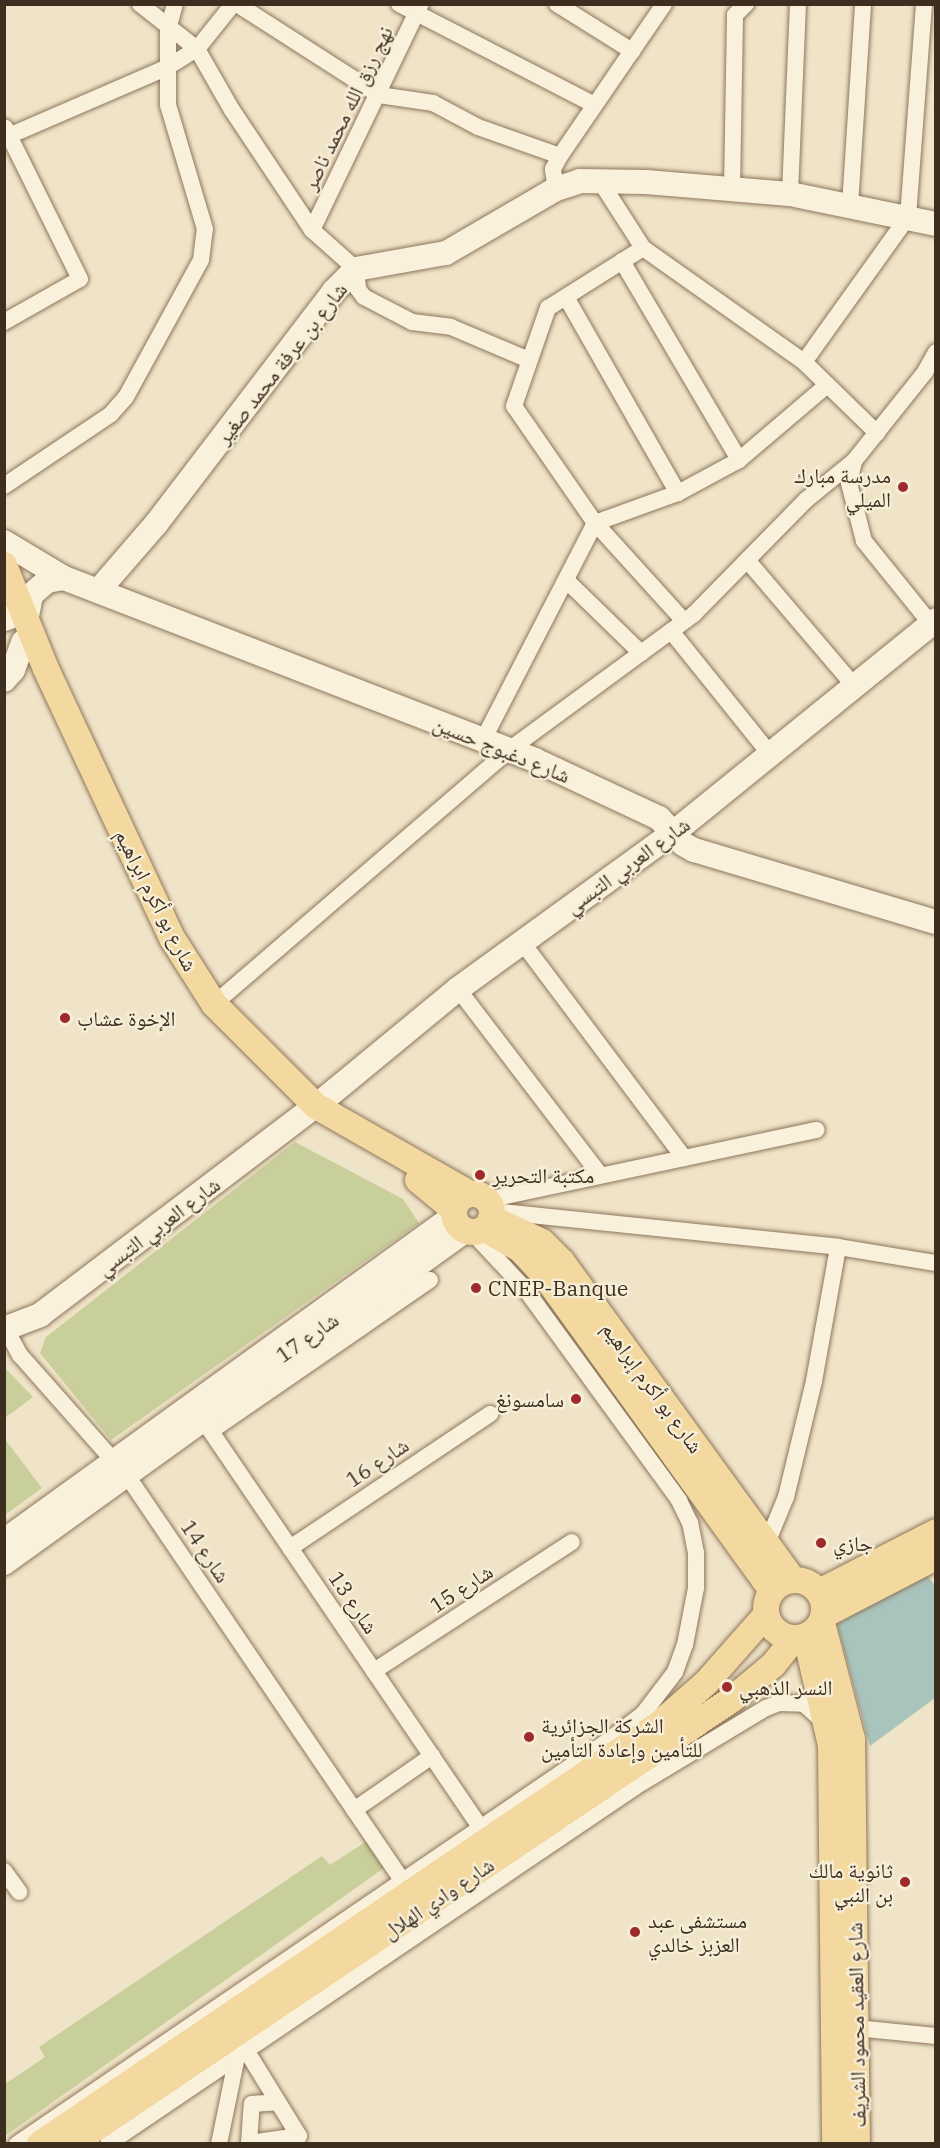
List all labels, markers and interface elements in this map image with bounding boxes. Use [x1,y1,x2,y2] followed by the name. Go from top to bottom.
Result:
[296,22,398,194] street label: نهج رزق الله محمد ناصر
[210,277,352,449] street label: شارع بن عرفة محمد صغير
[794,462,891,512] place label: مدرسة مبارك الميلي
[896,480,910,494] marker: مدرسة مبارك الميلي
[430,710,574,788] street label: شارع دغبوج حسين
[560,811,694,919] street label: شارع العربي التبسي
[110,825,204,975] street label: شارع بو أكرم ابراهيم
[77,1005,176,1031] place label: الإخوة عشاب
[58,1011,72,1025] marker: الإخوة عشاب
[492,1162,594,1188] place label: مكتبة التحرير
[473,1168,487,1182] marker: مكتبة التحرير
[91,1171,225,1281] street label: شارع العربي التبسي
[488,1275,628,1301] place label: CNEP-Banque
[469,1281,483,1295] marker: CNEP-Banque
[271,1307,343,1367] street label: شارع 17
[597,1316,709,1458] street label: شارع بو أكرم إبراهيم
[496,1386,564,1412] place label: سامسونغ
[569,1392,583,1406] marker: سامسونغ
[341,1432,413,1492] street label: شارع 16
[176,1515,236,1587] street label: شارع 14
[833,1530,873,1556] place label: جازي
[814,1536,828,1550] marker: جازي
[425,1558,497,1618] street label: شارع 15
[324,1566,384,1638] street label: شارع 13
[739,1674,832,1700] place label: النسر الذهبي
[720,1680,734,1694] marker: النسر الذهبي
[541,1712,702,1762] place label: الشركة الجزائرية للتأمين وإعادة التأمين
[522,1730,536,1744] marker: الشركة الجزائرية للتأمين وإعادة التأمين
[378,1852,498,1944] street label: شارع وادي الهلال
[809,1857,893,1907] place label: ثانوية مالك بن النبي
[898,1875,912,1889] marker: ثانوية مالك بن النبي
[648,1907,747,1957] place label: مستشفى عبد العزبز خالدي
[842,1922,870,2128] street label: شارع العقيد محمود الشريف
[626,1923,644,1941] marker: مستشفى عبد العزبز خالدي

